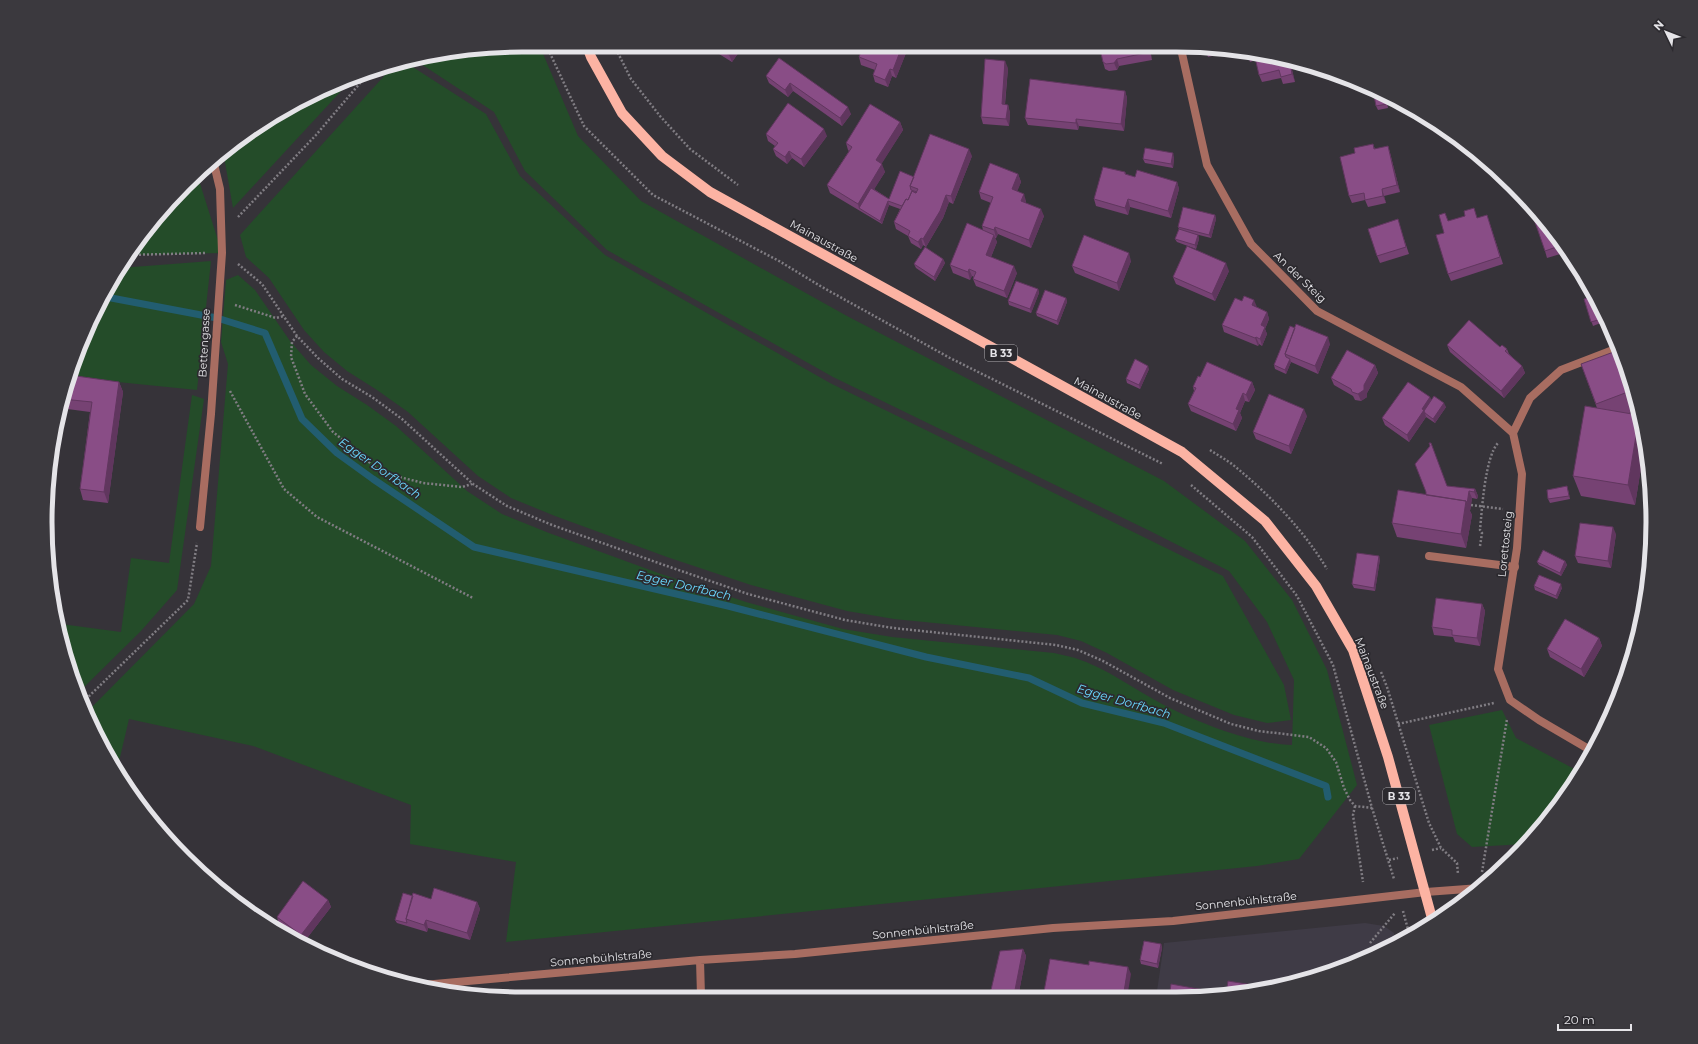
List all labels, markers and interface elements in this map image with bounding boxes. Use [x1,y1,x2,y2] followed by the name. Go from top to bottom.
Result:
[1646,12,1686,52] north arrow
[1651,17,1667,33] text: N
[788,217,861,266] street label: Mainaustraße
[1271,248,1329,306] street label: An der Steig
[195,308,213,378] street label: Bettengasse
[985,345,1017,361] road number: B 33
[1072,374,1145,423] street label: Mainaustraße
[336,434,424,502] water label: Egger Dorfbach
[1495,510,1515,578] street label: Lorettosteig
[635,567,733,603] water label: Egger Dorfbach
[1352,635,1392,711] street label: Mainaustraße
[1075,680,1173,722] water label: Egger Dorfbach
[1383,788,1415,804] road number: B 33
[1194,889,1298,913] street label: Sonnenbühlstraße
[871,918,975,942] street label: Sonnenbühlstraße
[550,947,653,969] street label: Sonnenbühlstraße
[1558,1006,1631,1032] scale bar
[1564,1012,1595,1027] text: 20 m

